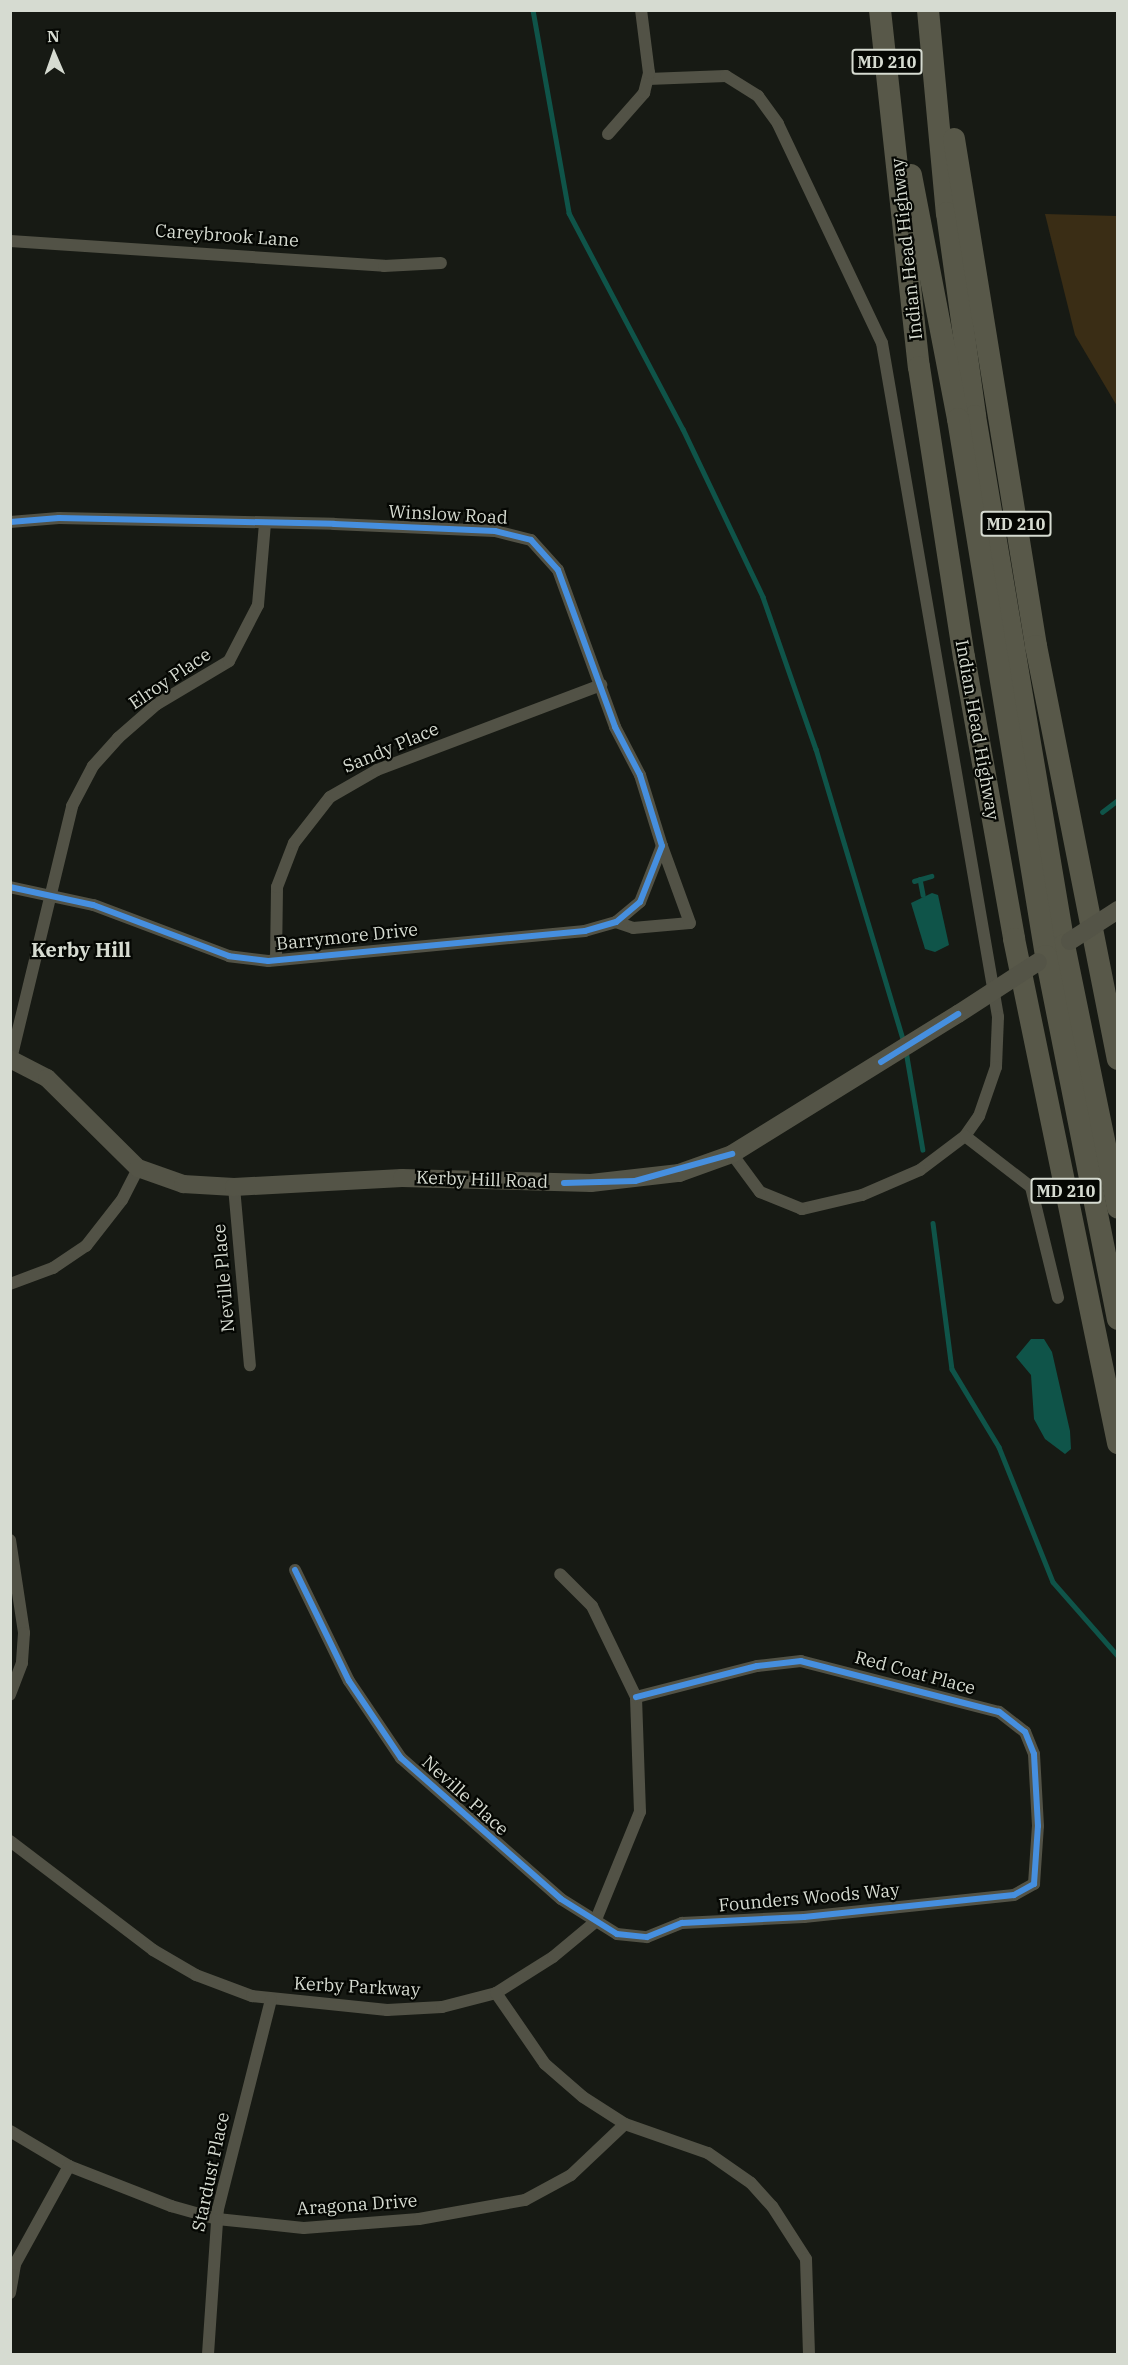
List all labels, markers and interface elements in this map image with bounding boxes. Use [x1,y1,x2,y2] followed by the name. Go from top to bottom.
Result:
[24,24,84,84] north arrow
[47,26,60,46] text: N
[851,49,923,75] road number: MD 210
[887,157,927,341] street label: Indian Head Highway
[154,220,300,252] street label: Careybrook Lane
[388,501,508,529] street label: Winslow Road
[980,511,1052,537] road number: MD 210
[951,638,1003,822] street label: Indian Head Highway
[125,644,215,714] street label: Elroy Place
[340,718,442,778] street label: Sandy Place
[275,919,419,955] street label: Barrymore Drive
[31,937,131,961] district label: Kerby Hill
[416,1167,548,1193] street label: Kerby Hill Road
[1030,1178,1102,1204] road number: MD 210
[209,1223,239,1333] street label: Neville Place
[852,1647,978,1699] street label: Red Coat Place
[417,1752,513,1840] street label: Neville Place
[718,1879,900,1917] street label: Founders Woods Way
[293,1973,421,2001] street label: Kerby Parkway
[188,2110,234,2234] street label: Stardust Place
[296,2190,418,2220] street label: Aragona Drive

